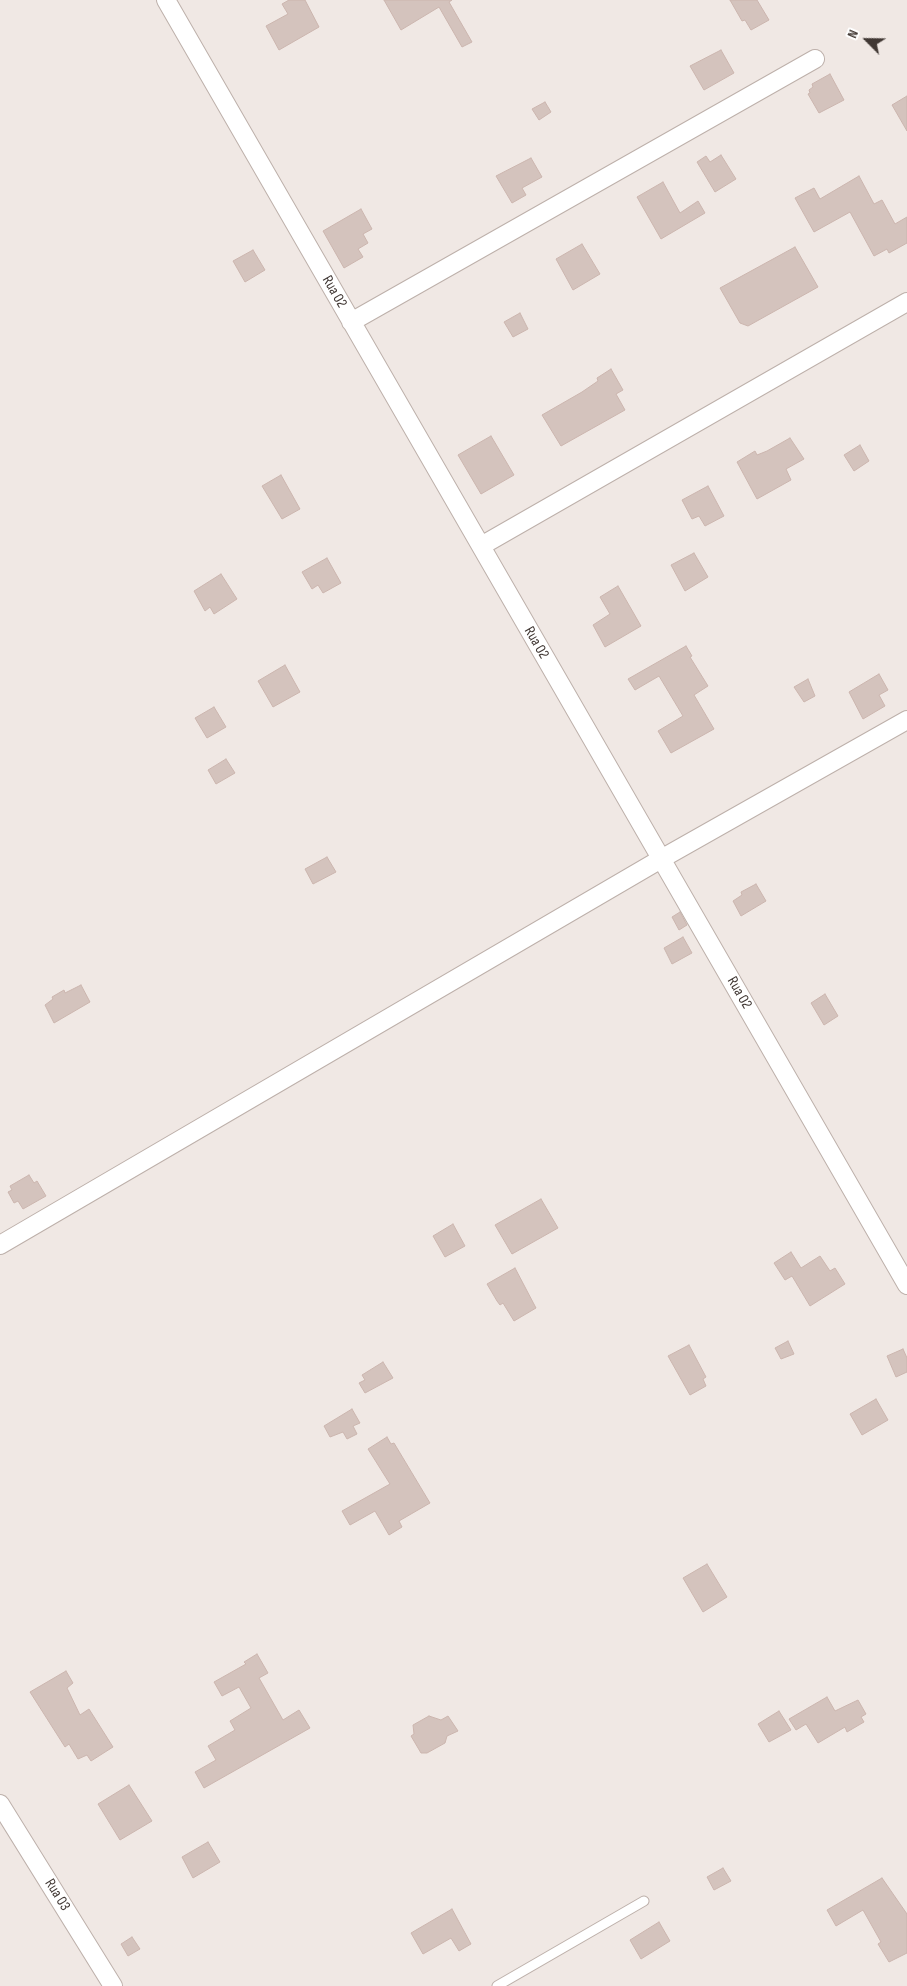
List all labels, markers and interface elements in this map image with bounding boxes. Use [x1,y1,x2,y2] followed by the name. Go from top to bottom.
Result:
[842,15,892,65] north arrow
[843,27,862,41] text: N
[318,273,350,311] street label: Rua 02
[520,624,552,662] street label: Rua 02
[723,974,755,1012] street label: Rua 02
[40,1876,74,1914] street label: Rua 03

